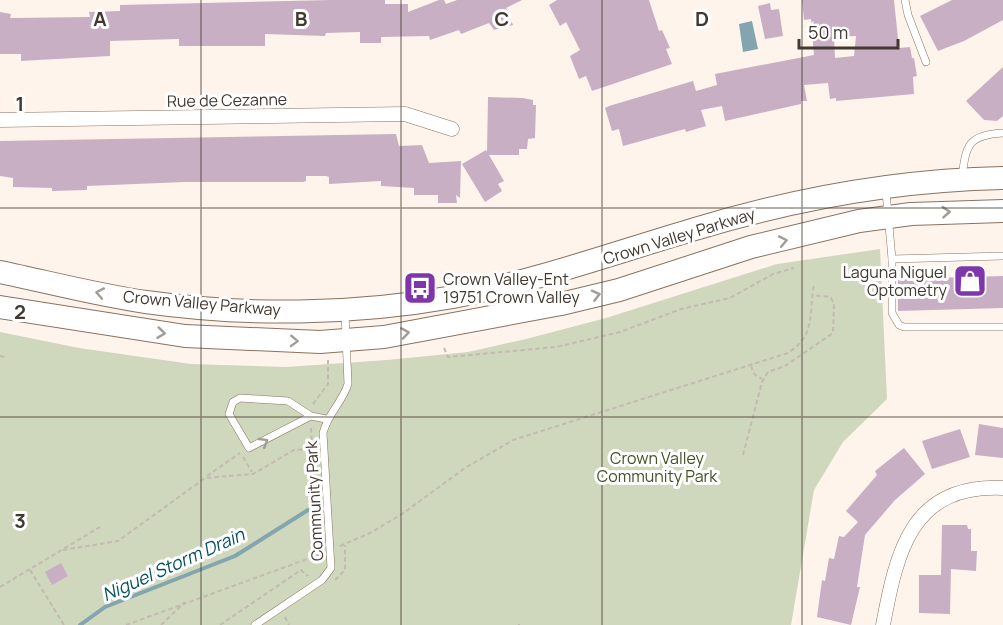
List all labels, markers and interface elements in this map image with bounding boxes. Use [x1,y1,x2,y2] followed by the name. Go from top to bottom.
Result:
[93,5,107,32] text: A
[295,5,308,32] text: B
[495,5,509,32] text: C
[695,5,709,32] text: D
[799,12,898,50] scale bar
[808,20,848,44] text: 50 m
[167,88,287,112] street label: Rue de Cezanne
[16,90,24,117] text: 1
[600,202,758,270] street label: Crown Valley Parkway
[941,205,950,218] one-way arrow
[778,235,788,248] one-way arrow
[843,261,948,301] place label: Laguna Niguel Optometry
[952,263,988,299] shop icon: Laguna Niguel Optometry
[443,268,580,308] place label: Crown Valley-Ent 19751 Crown Valley
[402,270,438,306] bus stop icon: Crown Valley-Ent 19751 Crown Valley
[122,285,282,321] street label: Crown Valley Parkway
[95,288,105,300] one-way arrow
[591,290,601,303] one-way arrow
[14,298,26,325] text: 2
[157,326,166,339] one-way arrow
[400,328,409,340] one-way arrow
[289,335,298,347] one-way arrow
[258,437,268,449] one-way arrow
[300,439,328,562] street label: Community Park
[597,447,718,487] park label: Crown Valley Community Park
[14,507,26,534] text: 3
[98,521,249,606] water label: Niguel Storm Drain

